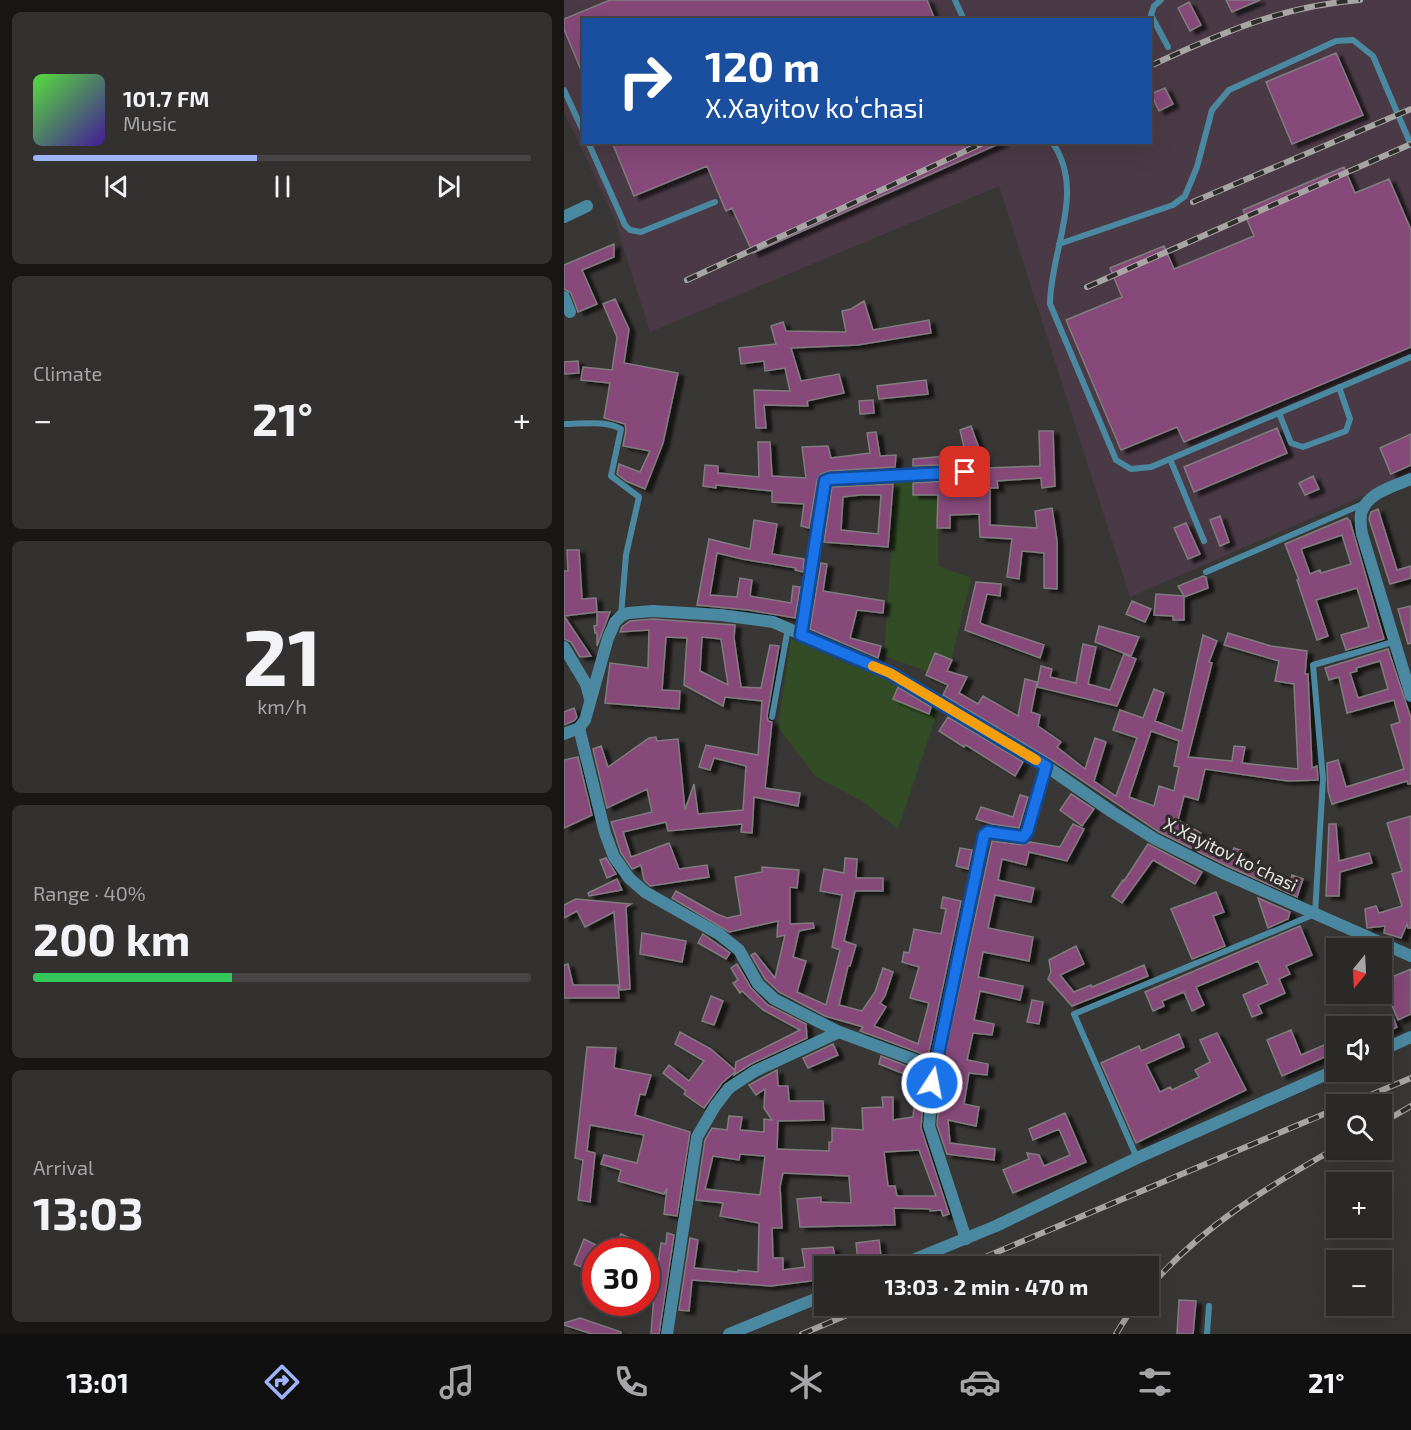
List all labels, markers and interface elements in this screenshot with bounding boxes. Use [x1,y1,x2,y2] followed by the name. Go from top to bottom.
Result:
[705,40,820,90] text: 120 m
[606,42,684,120] icon: right
[123,85,209,111] text: 101.7 FM
[705,91,924,123] text: X.Xayitov koʻchasi
[123,111,177,135] text: Music
[100,170,133,203] icon: previous
[266,170,299,203] icon: pause
[432,170,465,203] icon: next
[33,361,102,385] text: Climate
[252,391,313,445] text: 21°
[33,399,52,439] text: −
[513,399,531,439] text: +
[939,446,990,497] pin
[948,455,981,488] icon: arrive
[242,608,322,702] text: 21
[257,694,307,718] text: km/h
[1161,812,1301,896] street label: X.Xayitov koʻchasi
[33,881,146,905] text: Range · 40%
[33,911,190,965] text: 200 km
[1326,938,1392,1004] north arrow
[1326,938,1392,1316] map controls
[1326,1016,1392,1082] button: sound
[900,1051,964,1115] position arrow
[1326,1094,1392,1160] button: search
[33,1155,94,1179] text: Arrival
[1326,1172,1392,1238] button: +
[33,1185,143,1239] text: 13:03
[582,1238,660,1316] speed limit sign: 30
[1326,1250,1392,1316] button: −
[885,1273,1088,1299] text: 13:03 · 2 min · 470 m
[261,1361,303,1403] icon: directions
[436,1361,478,1403] icon: music
[610,1361,652,1403] icon: phone
[785,1361,827,1403] icon: climate
[959,1361,1001,1403] icon: car
[1134,1361,1176,1403] icon: filters
[66,1366,129,1398] text: 13:01
[1308,1366,1345,1398] text: 21°

